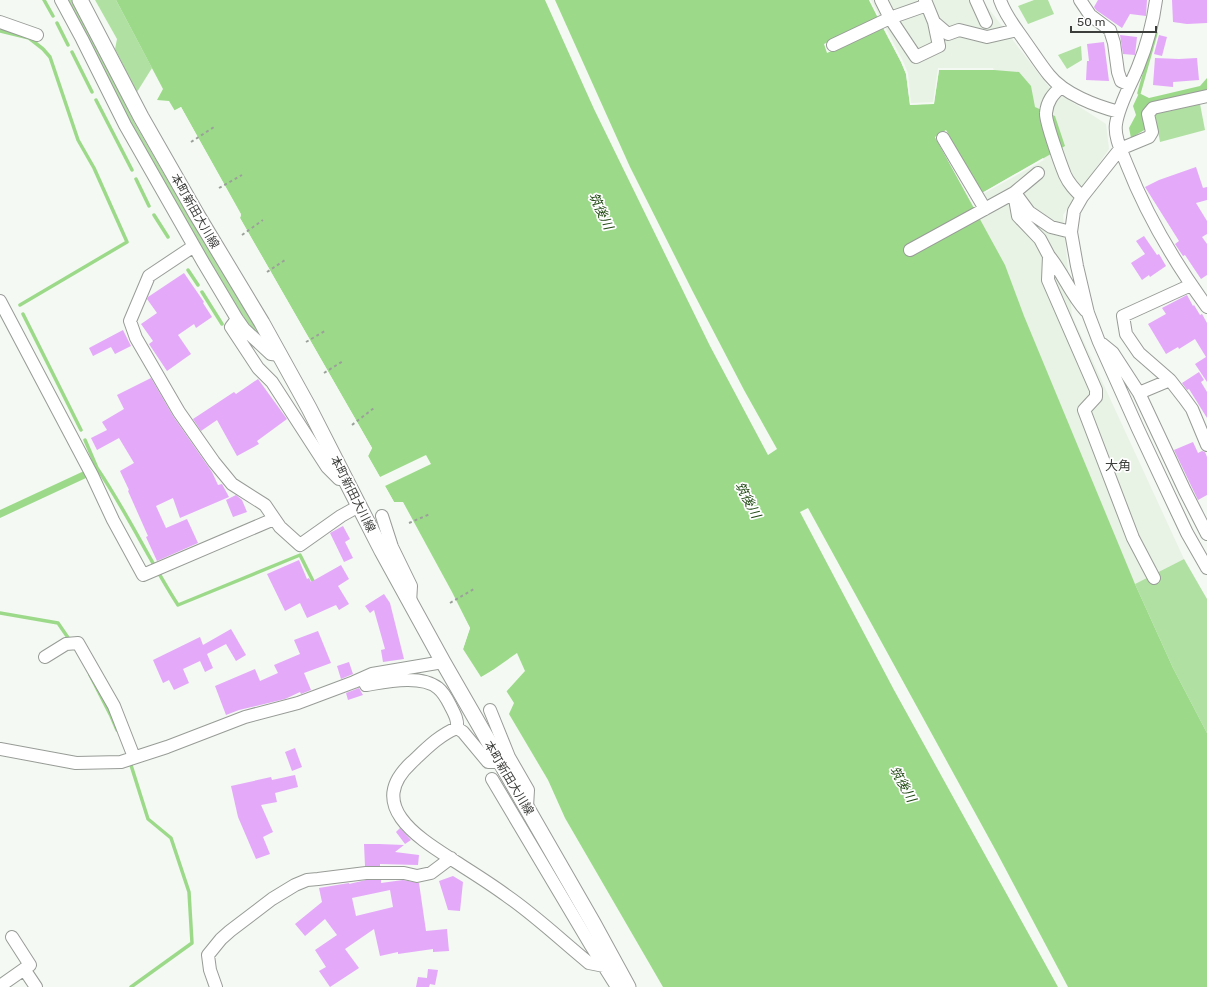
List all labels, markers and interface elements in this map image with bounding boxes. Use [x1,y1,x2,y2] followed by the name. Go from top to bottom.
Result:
[1071,8,1156,34] scale bar
[1077,15,1105,29] text: 50 m
[168,171,222,251] street label: 本町新田大川線
[586,190,617,234] water label: 筑後川
[328,453,378,535] street label: 本町新田大川線
[1105,458,1131,473] district label: 大角
[732,479,765,522] water label: 筑後川
[481,738,537,818] street label: 本町新田大川線
[887,763,920,806] water label: 筑後川

